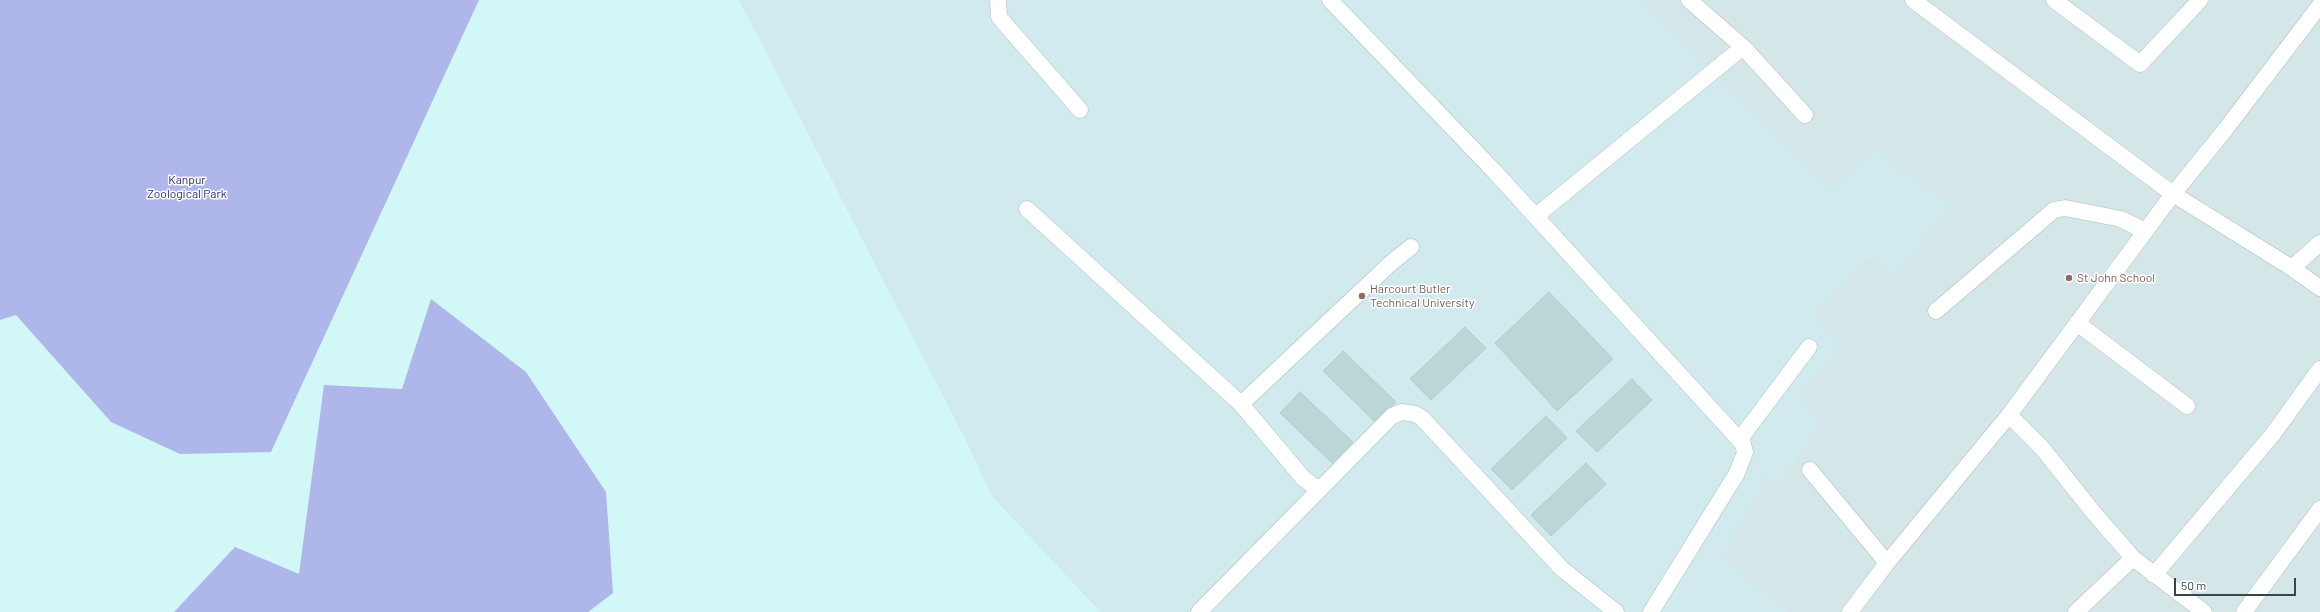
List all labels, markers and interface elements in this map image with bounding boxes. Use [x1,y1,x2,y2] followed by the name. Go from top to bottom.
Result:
[147,173,227,201] park label: Kanpur Zoological Park
[2077,271,2155,285] place label: St John School
[2064,273,2074,283] marker: St John School
[1370,282,1474,310] place label: Harcourt Butler Technical University
[1357,291,1367,301] marker: Harcourt Butler Technical University
[2176,570,2298,596] scale bar
[2181,578,2206,592] text: 50 m

